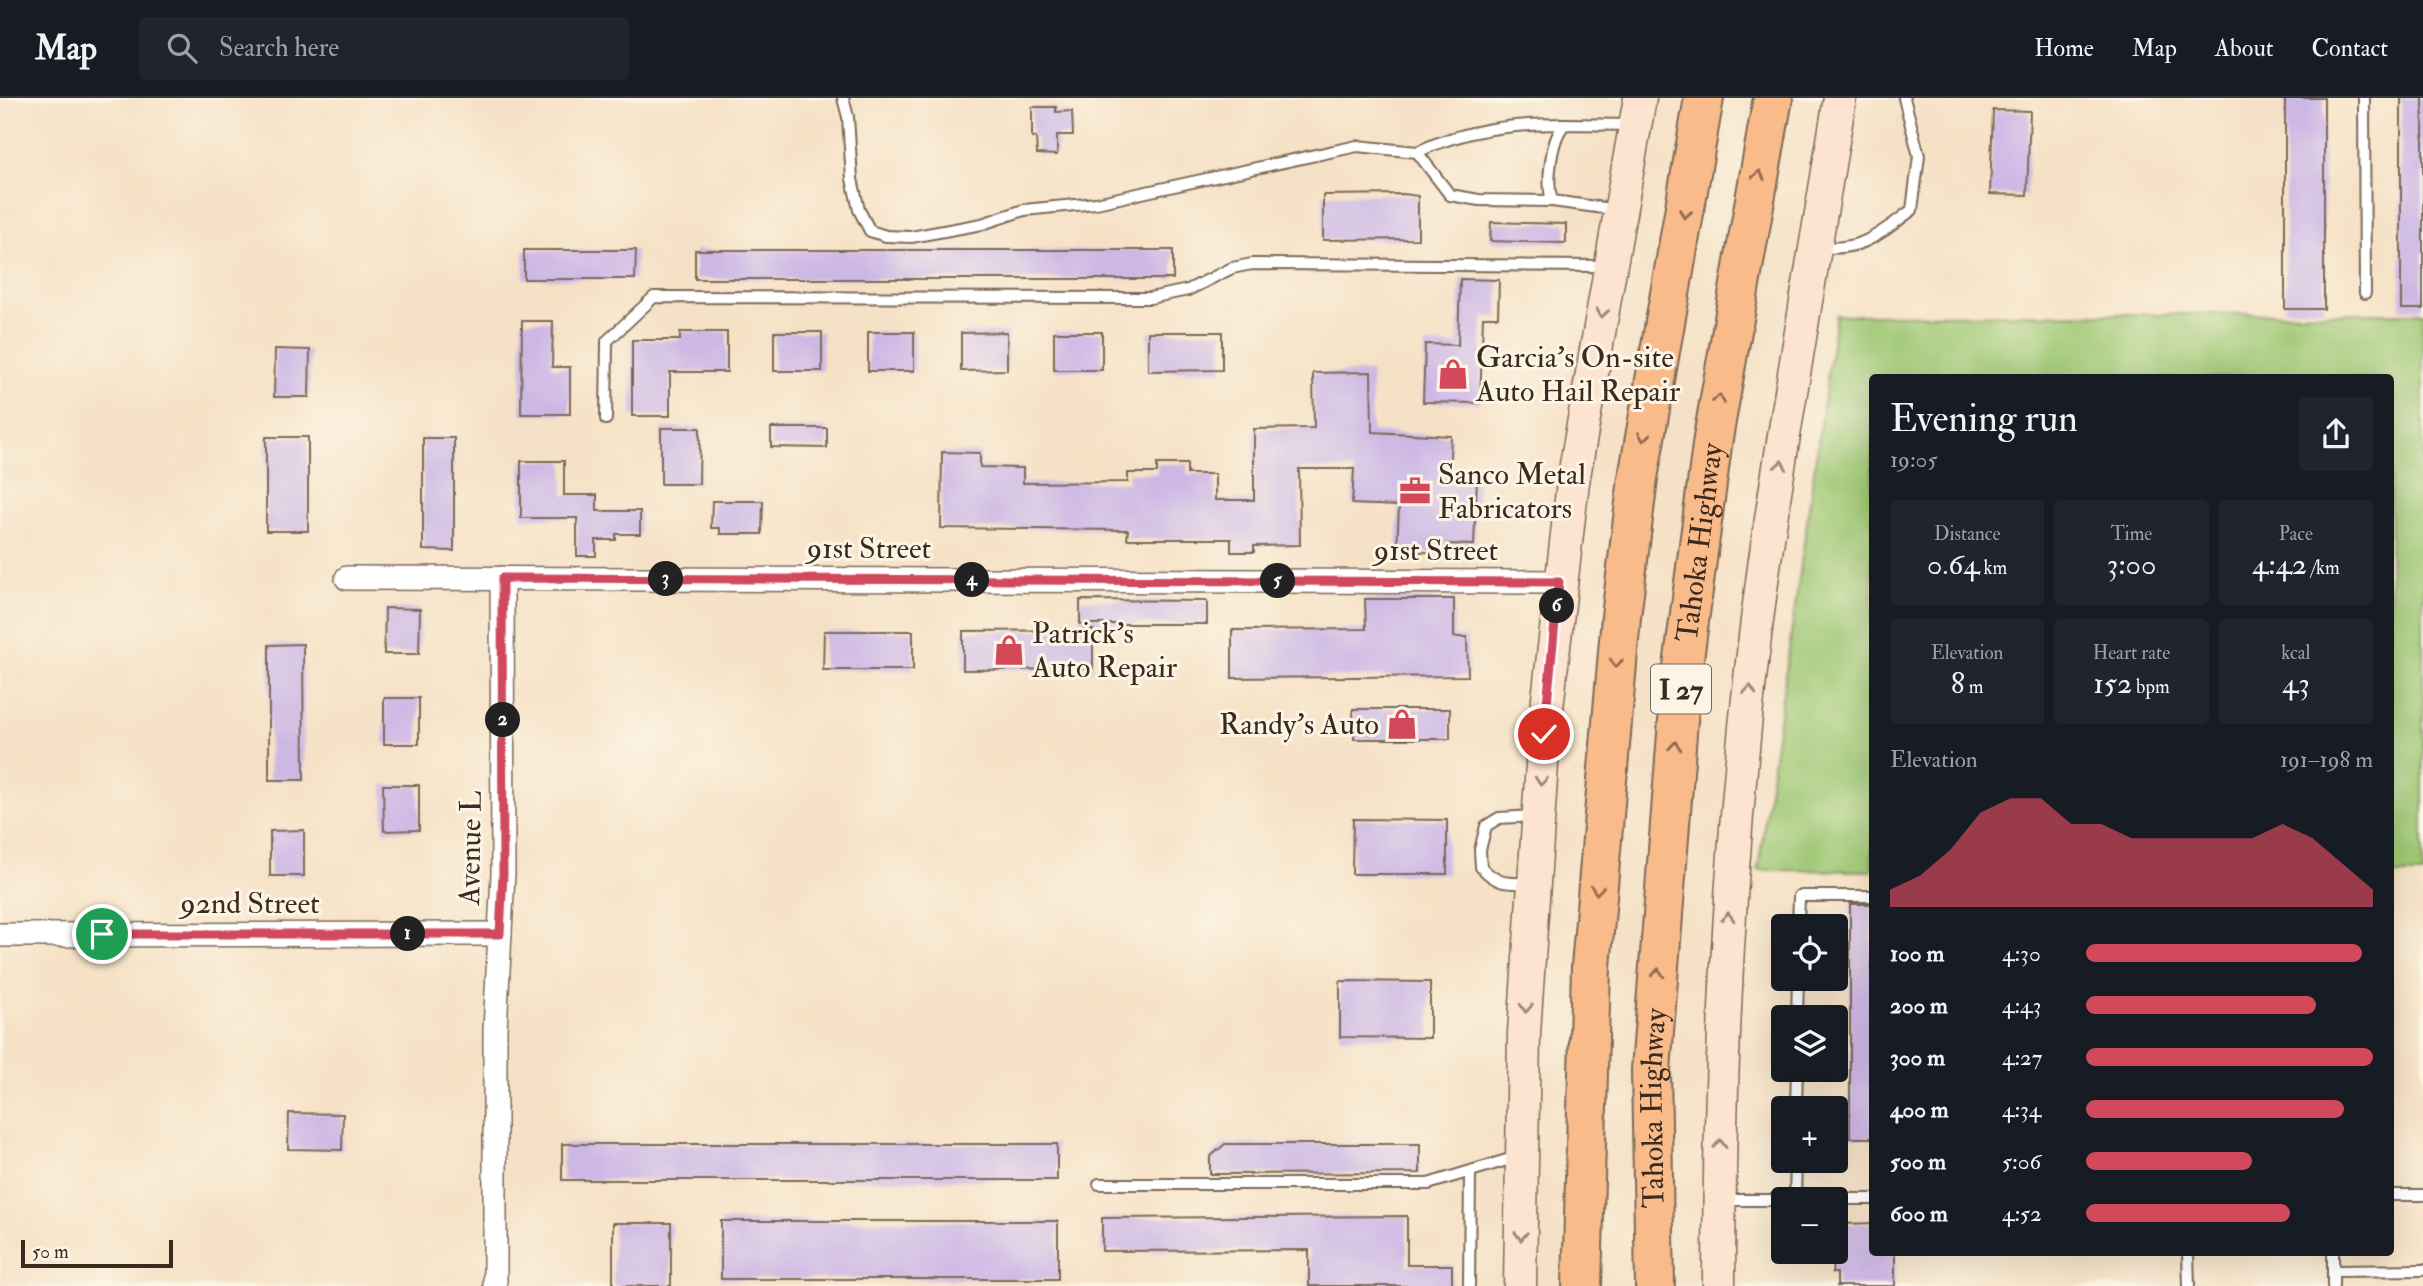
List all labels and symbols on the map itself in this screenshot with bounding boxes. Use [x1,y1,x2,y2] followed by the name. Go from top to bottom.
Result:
[1750,169,1765,181] one-way arrow
[1678,207,1693,219] one-way arrow
[1595,307,1610,319] one-way arrow
[1475,339,1680,410] place label: Garcia’s On-site Auto Hail Repair
[1436,357,1470,391] shop icon: Garcia’s On-site Auto Hail Repair
[1711,393,1726,405] one-way arrow
[1637,432,1652,443] one-way arrow
[1668,440,1731,644] street label: Tahoka Highway
[1438,456,1586,527] place label: Sanco Metal Fabricators
[1773,459,1788,471] one-way arrow
[1398,474,1432,508] office icon: Sanco Metal Fabricators
[805,530,932,567] street label: 91st Street
[1372,532,1499,569] street label: 91st Street
[648,561,684,596] pin: 3
[954,562,990,598] pin: 4
[1260,564,1296,598] pin: 5
[1540,588,1574,624] pin: 6
[1031,615,1177,686] place label: Patrick's Auto Repair
[992,633,1026,667] shop icon: Patrick's Auto Repair
[1609,657,1624,669] one-way arrow
[1651,664,1711,714] road number: I 27
[1742,685,1757,696] one-way arrow
[486,702,520,738] pin: 2
[1514,704,1574,764] pin
[1219,706,1379,743] place label: Randy's Auto
[1385,707,1419,741] shop icon: Randy's Auto
[1667,740,1682,751] one-way arrow
[1534,776,1549,787] one-way arrow
[451,790,490,907] street label: Avenue L
[178,885,320,922] street label: 92nd Street
[1590,885,1605,896] one-way arrow
[72,904,132,964] pin
[1721,911,1736,922] one-way arrow
[390,916,426,952] pin: 1
[1650,967,1665,978] one-way arrow
[1518,1003,1533,1014] one-way arrow
[1633,1006,1675,1209] street label: Tahoka Highway
[1713,1139,1728,1150] one-way arrow
[1513,1231,1529,1241] one-way arrow
[21,1237,173,1269] scale bar

